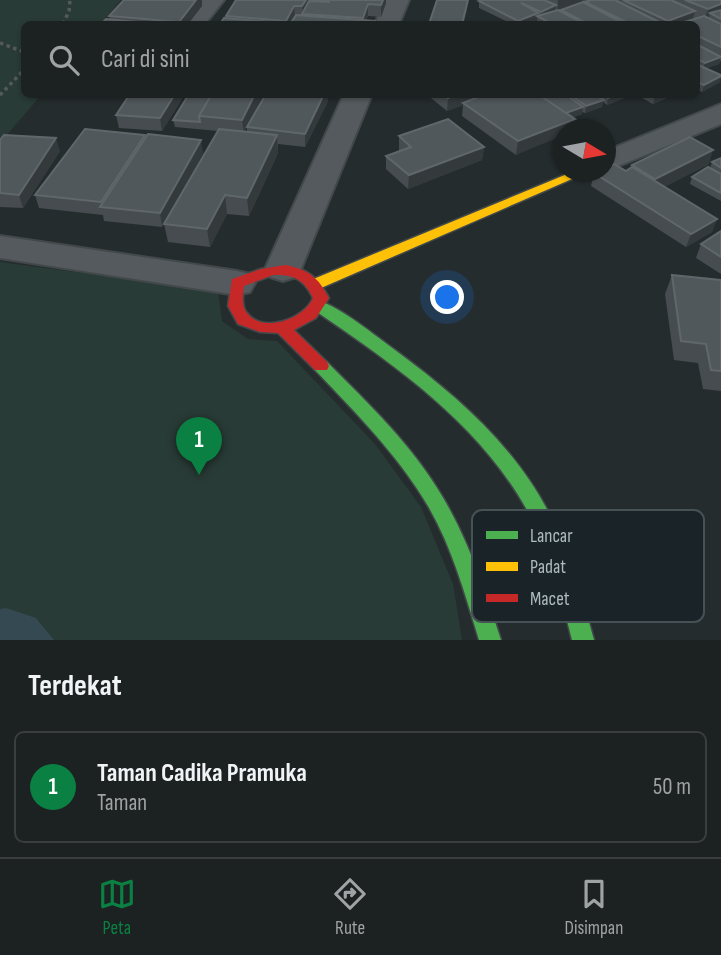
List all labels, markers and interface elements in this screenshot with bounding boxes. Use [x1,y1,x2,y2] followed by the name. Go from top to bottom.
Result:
[21,21,700,98] search box
[45,41,83,79] icon: search
[101,44,190,75] text: Cari di sini
[553,119,616,182] north arrow
[430,280,464,314] your location
[176,417,222,475] pin: 1
[472,510,704,622] legend
[530,525,573,548] text: Lancar
[530,556,566,579] text: Padat
[530,588,570,611] text: Macet
[28,668,122,704] text: Terdekat
[97,758,307,789] text: Taman Cadika Pramuka
[48,773,58,801] text: 1
[653,773,691,801] text: 50 m
[97,789,147,817] text: Taman
[98,875,136,940] tab: Peta
[331,875,369,940] tab: Rute
[565,875,623,940] tab: Disimpan

